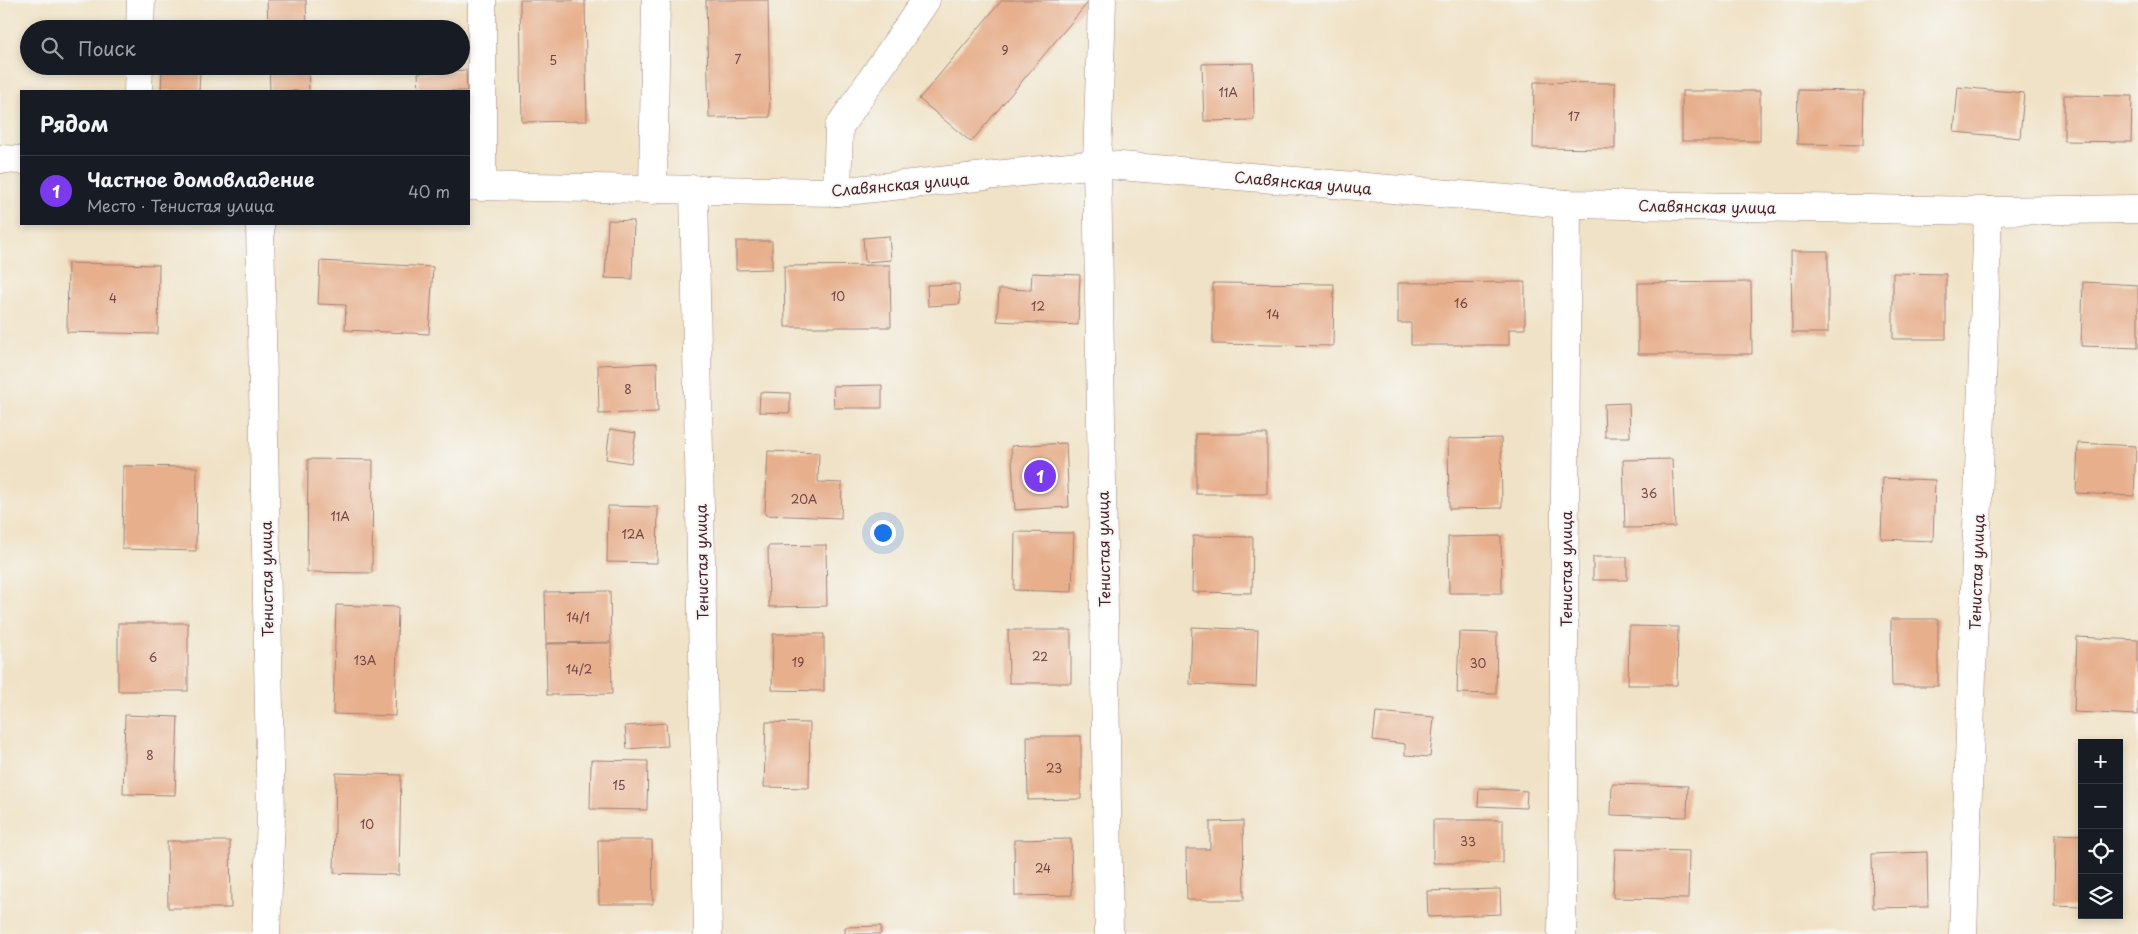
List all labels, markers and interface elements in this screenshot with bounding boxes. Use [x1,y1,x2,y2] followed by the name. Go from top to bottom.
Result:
[20,20,470,75] search box
[38,34,66,62] icon: search
[78,34,136,62] text: Поиск
[1001,41,1009,59] house number: 9
[735,50,742,68] house number: 7
[549,51,557,69] house number: 5
[1218,83,1238,101] house number: 11А
[40,107,108,139] text: Рядом
[1568,107,1580,125] house number: 17
[87,165,314,193] text: Частное домовладение
[1233,165,1373,200] street label: Славянская улица
[830,166,970,201] street label: Славянская улица
[52,179,60,203] text: 1
[408,179,450,203] text: 40 m
[87,193,274,217] text: Место · Тенистая улица
[1638,193,1777,219] street label: Славянская улица
[831,287,845,305] house number: 10
[109,289,117,307] house number: 4
[1454,294,1468,312] house number: 16
[1031,297,1045,315] house number: 12
[1266,305,1280,323] house number: 14
[624,380,632,398] house number: 8
[1024,457,1056,495] pin: 1
[1641,484,1657,502] house number: 36
[791,490,817,508] house number: 20А
[1090,490,1116,607] street label: Тенистая улица
[688,503,714,620] street label: Тенистая улица
[330,507,350,525] house number: 11А
[1554,510,1577,627] street label: Тенистая улица
[1962,513,1990,630] street label: Тенистая улица
[253,520,279,637] street label: Тенистая улица
[870,520,896,546] your location
[621,525,645,543] house number: 12А
[566,608,590,626] house number: 14/1
[1032,647,1048,665] house number: 22
[149,648,157,666] house number: 6
[354,651,376,669] house number: 13А
[792,653,804,671] house number: 19
[1470,654,1487,672] house number: 30
[566,660,592,678] house number: 14/2
[2078,739,2123,919] map controls
[2078,739,2123,784] button: +
[146,746,154,764] house number: 8
[1046,759,1062,777] house number: 23
[612,776,626,794] house number: 15
[2078,784,2123,829] button: −
[360,815,374,833] house number: 10
[2078,829,2123,874] button: locate
[1460,832,1476,850] house number: 33
[1035,859,1051,877] house number: 24
[2078,874,2123,919] button: layers

